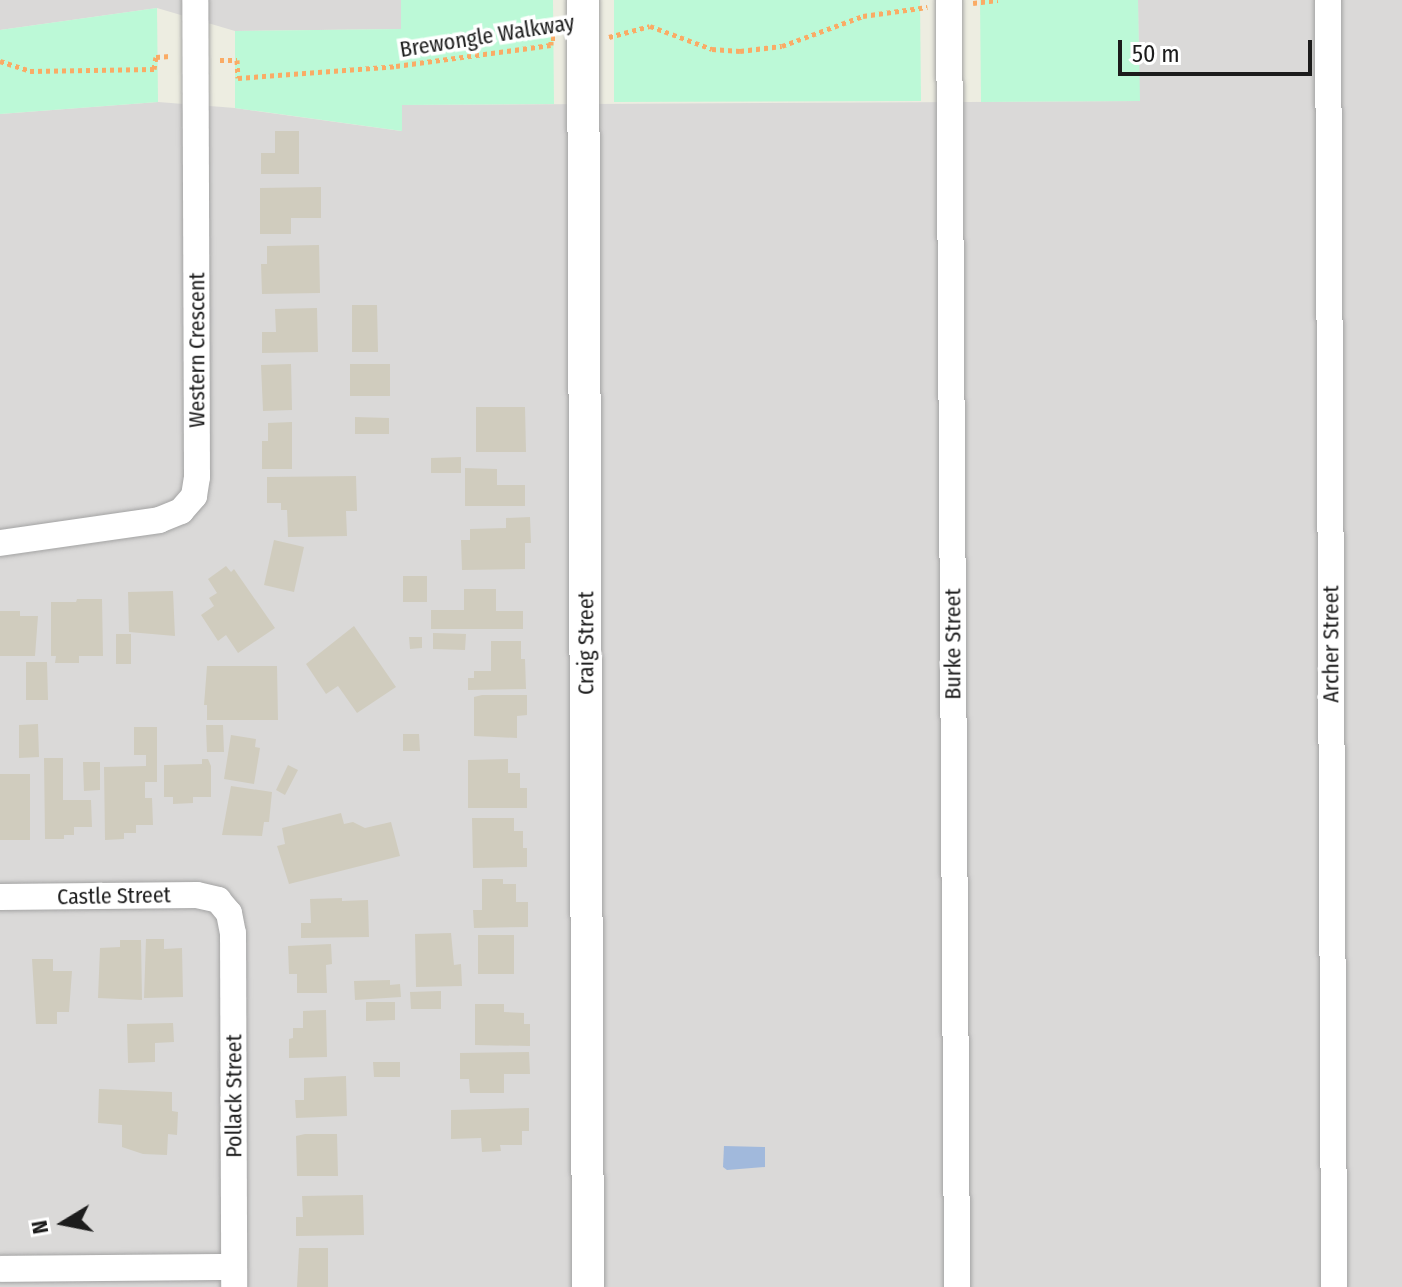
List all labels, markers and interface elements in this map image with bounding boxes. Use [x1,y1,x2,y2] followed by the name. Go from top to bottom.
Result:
[398,9,576,63] street label: Brewongle Walkway
[1122,24,1316,74] scale bar
[1132,40,1180,68] text: 50 m
[184,272,210,428] street label: Western Crescent
[1318,585,1344,703] street label: Archer Street
[940,588,966,700] street label: Burke Street
[573,591,599,695] street label: Craig Street
[57,882,171,910] street label: Castle Street
[221,1034,247,1158] street label: Pollack Street
[24,1183,104,1263] north arrow
[25,1218,54,1236] text: N

